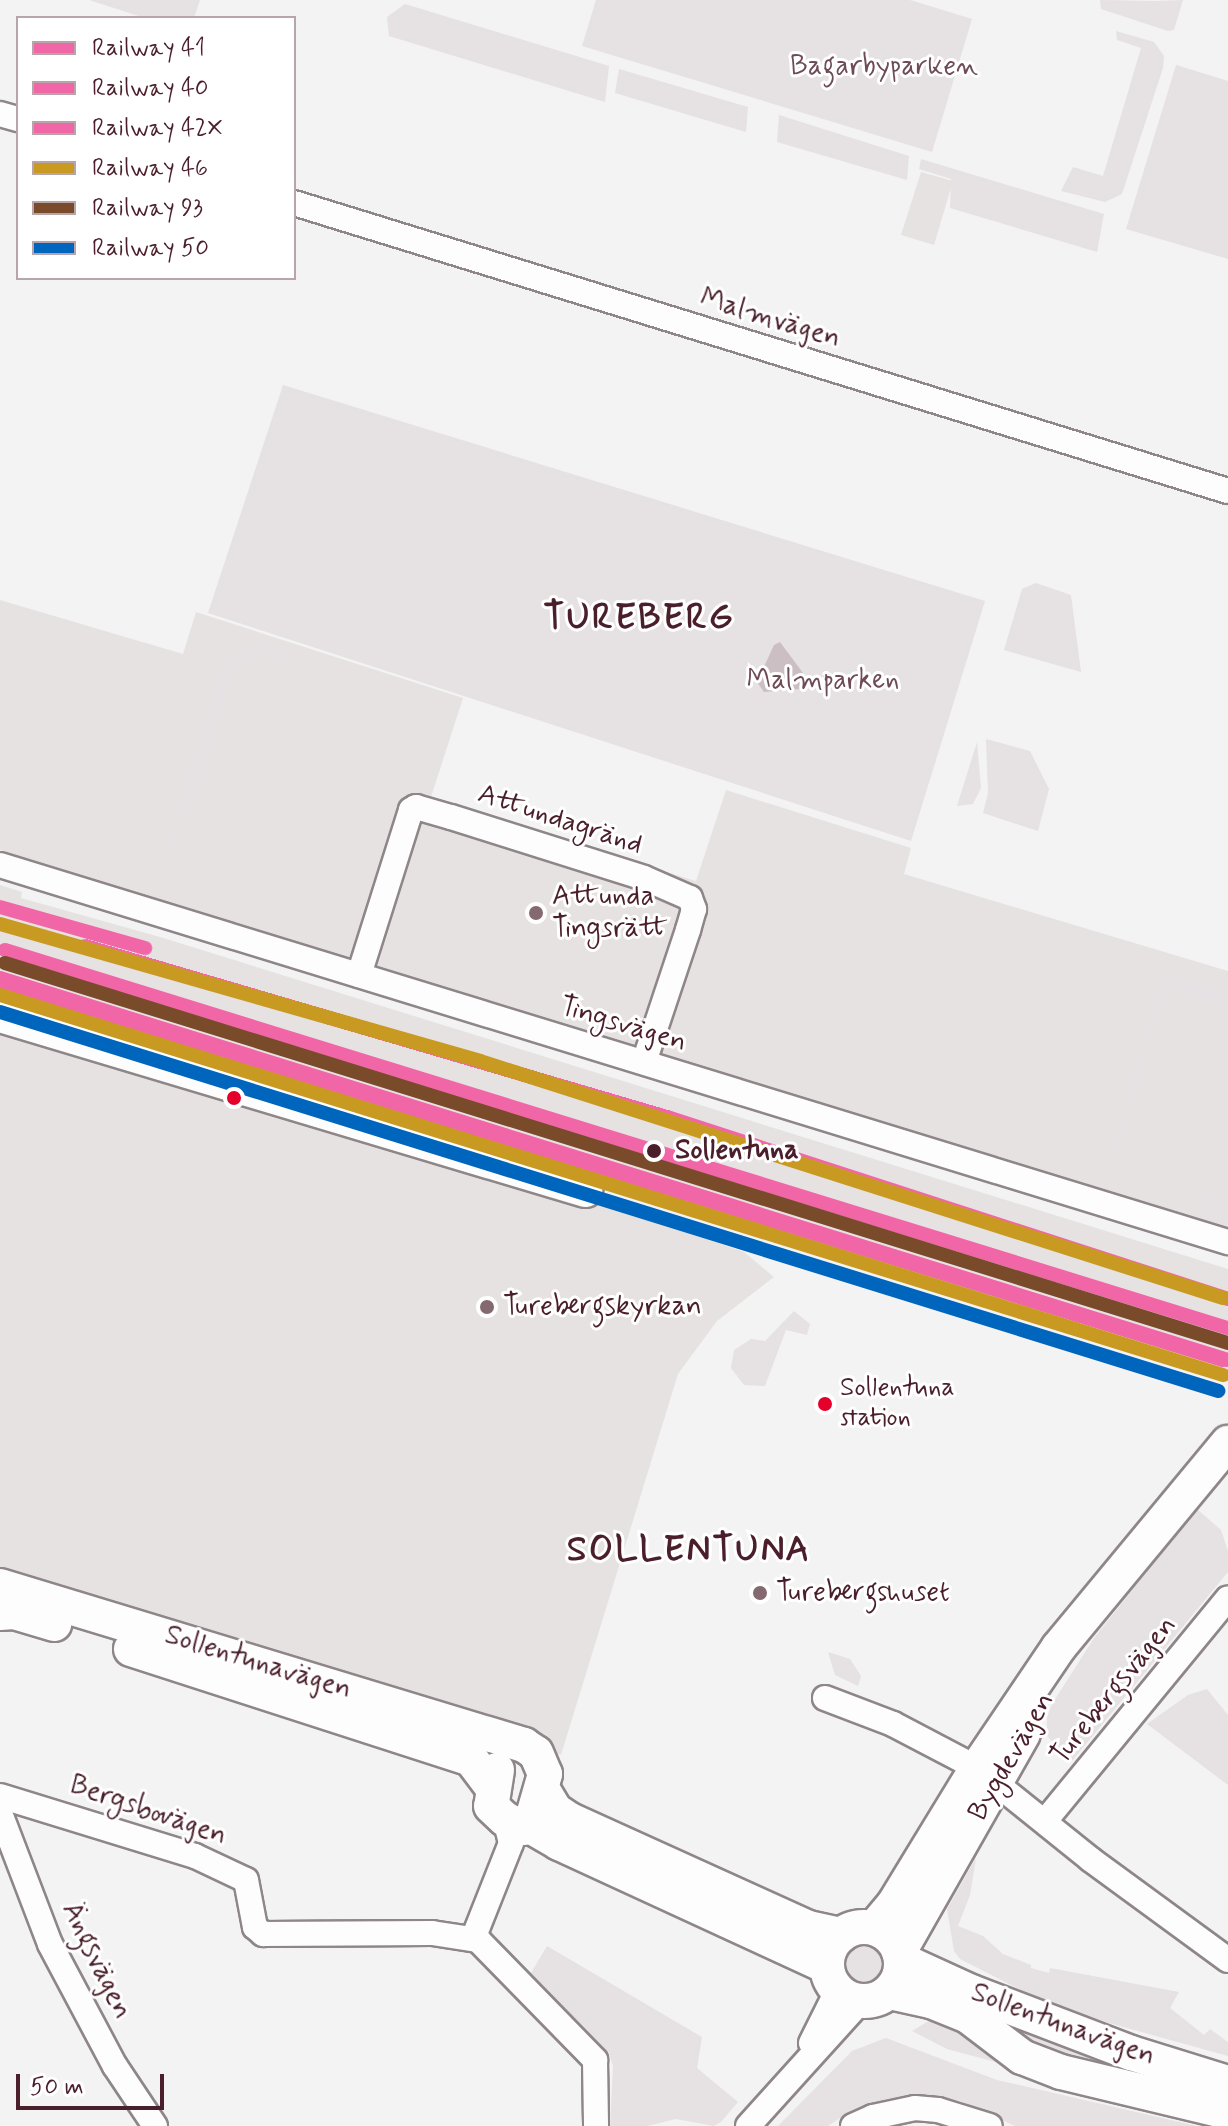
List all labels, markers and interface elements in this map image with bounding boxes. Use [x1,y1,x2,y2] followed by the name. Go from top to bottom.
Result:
[16,16,296,280] legend
[92,33,205,64] text: Railway 41
[790,50,978,84] park label: Bagarbyparken
[92,73,209,104] text: Railway 40
[92,113,223,144] text: Railway 42X
[92,153,208,184] text: Railway 46
[92,193,203,224] text: Railway 93
[92,233,209,264] text: Railway 50
[696,282,844,356] street label: Malmvägen
[541,597,737,641] district label: TUREBERG
[747,664,899,698] park label: Malmparken
[473,778,647,862] street label: Attundagränd
[552,880,668,946] place label: Attunda Tingsrätt
[527,904,545,922] marker: Attunda Tingsrätt
[556,990,690,1060] street label: Tingsvägen
[226,1090,242,1106] unlabelled marker
[675,1134,799,1168] place label: Sollentuna
[640,1137,668,1165] marker: Sollentuna
[503,1290,702,1324] place label: Turebergskyrkan
[478,1298,496,1316] marker: Turebergskyrkan
[840,1373,955,1434] place label: Sollentuna station
[817,1396,833,1412] marker: Sollentuna station
[566,1529,812,1573] district label: SOLLENTUNA
[776,1576,950,1610] place label: Turebergshuset
[751,1584,769,1602] marker: Turebergshuset
[1044,1610,1184,1772] street label: Turebergsvägen
[161,1619,355,1707] street label: Sollentunavägen
[962,1687,1062,1827] street label: Bygdevägen
[65,1768,231,1854] street label: Bergsbovägen
[53,1897,139,2025] street label: Ängsvägen
[966,1976,1160,2074] street label: Sollentunavägen
[20,2058,168,2108] scale bar
[30,2072,84,2103] text: 50 m

